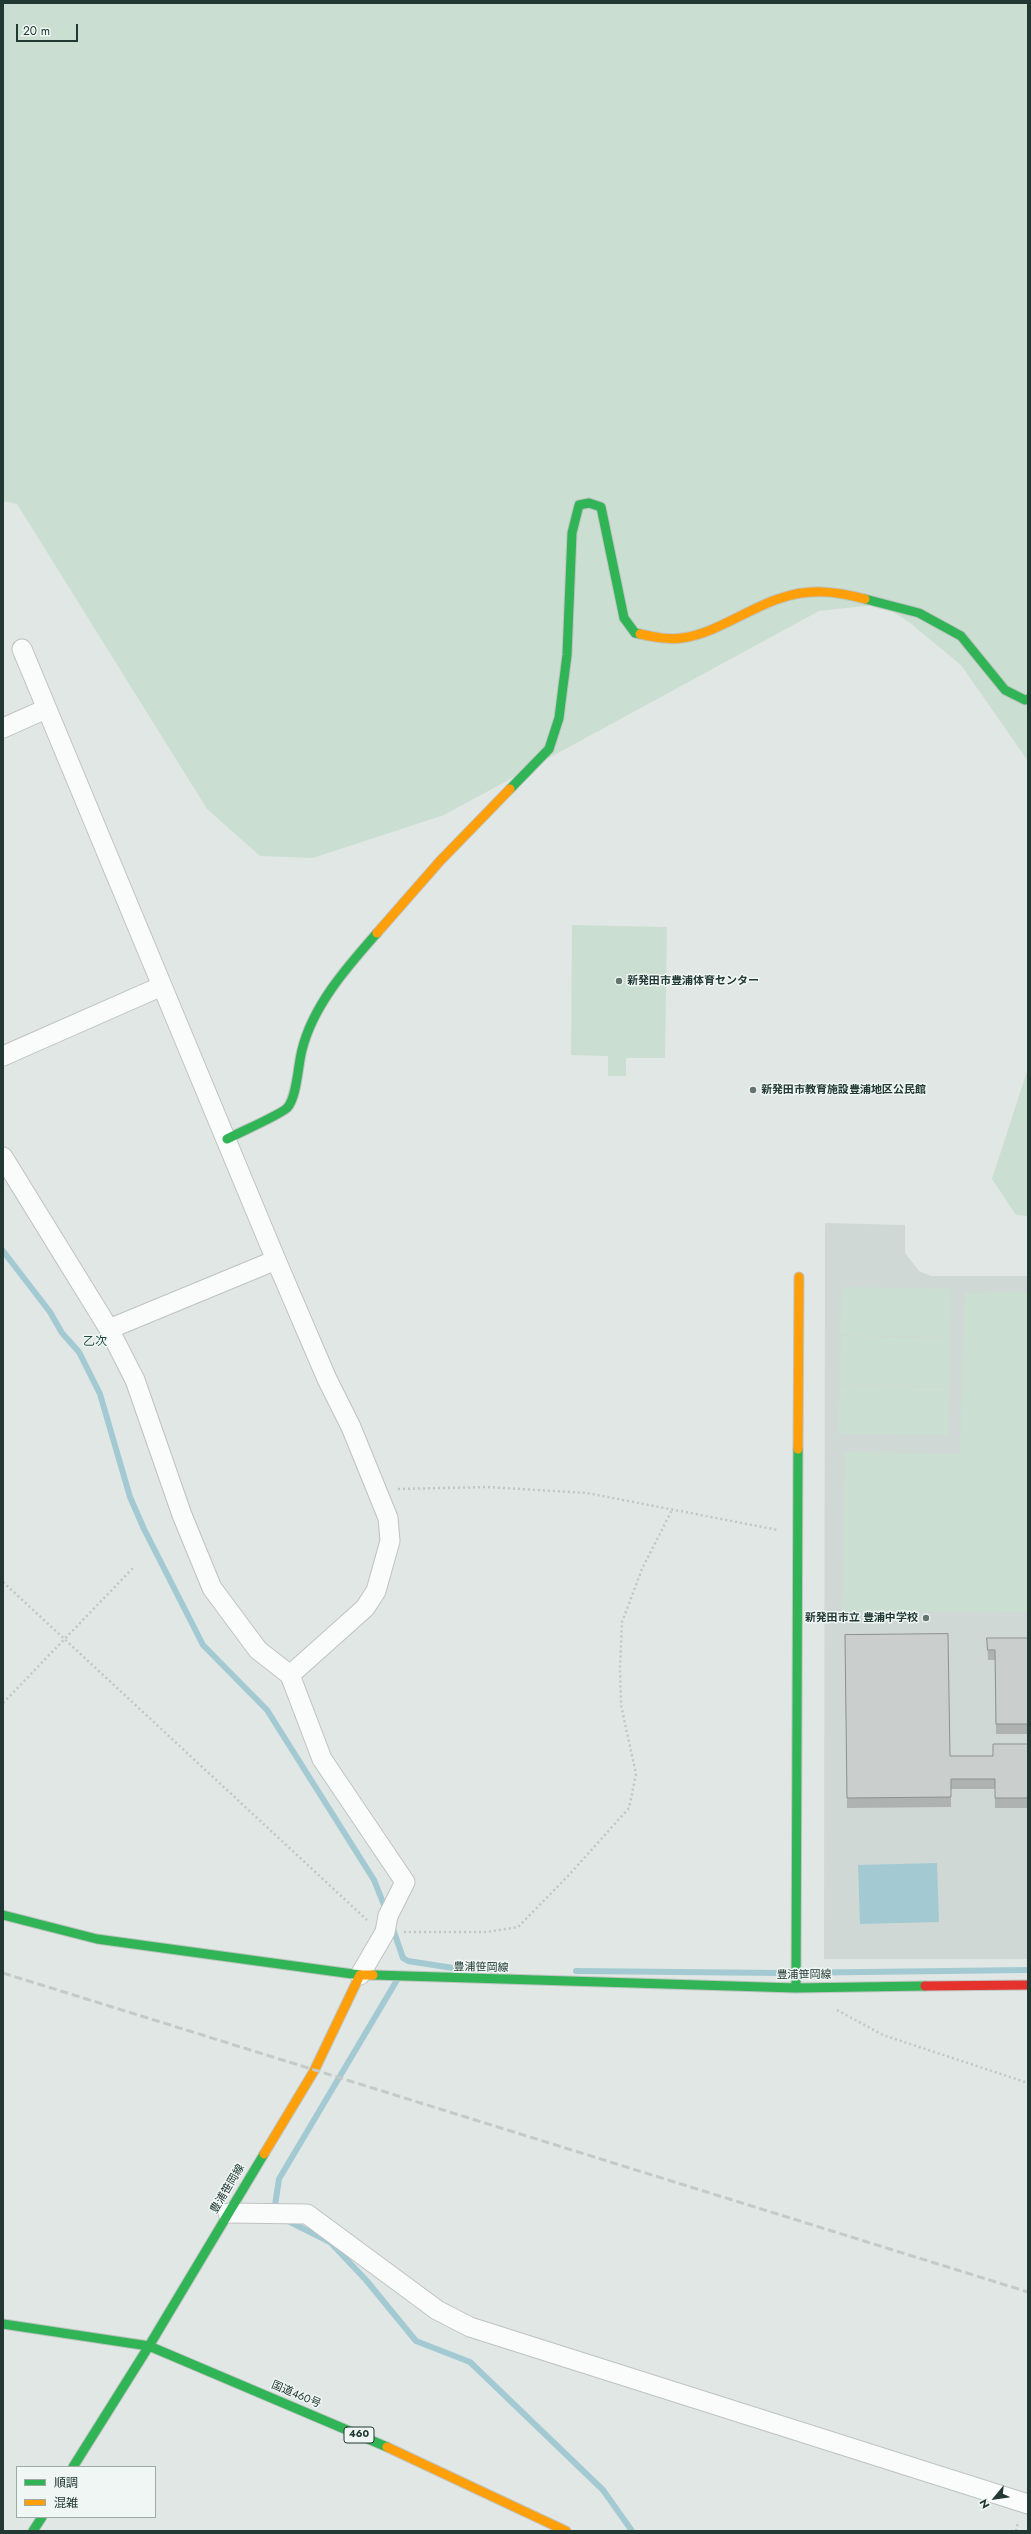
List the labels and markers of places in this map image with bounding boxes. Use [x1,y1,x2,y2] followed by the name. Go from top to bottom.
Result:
[627,974,759,988] place label: 新発田市豊浦体育センター
[614,976,624,986] marker: 新発田市豊浦体育センター
[761,1083,926,1097] place label: 新発田市教育施設豊浦地区公民館
[748,1085,758,1095] marker: 新発田市教育施設豊浦地区公民館
[805,1611,918,1625] place label: 新発田市立 豊浦中学校
[921,1613,931,1623] marker: 新発田市立 豊浦中学校

